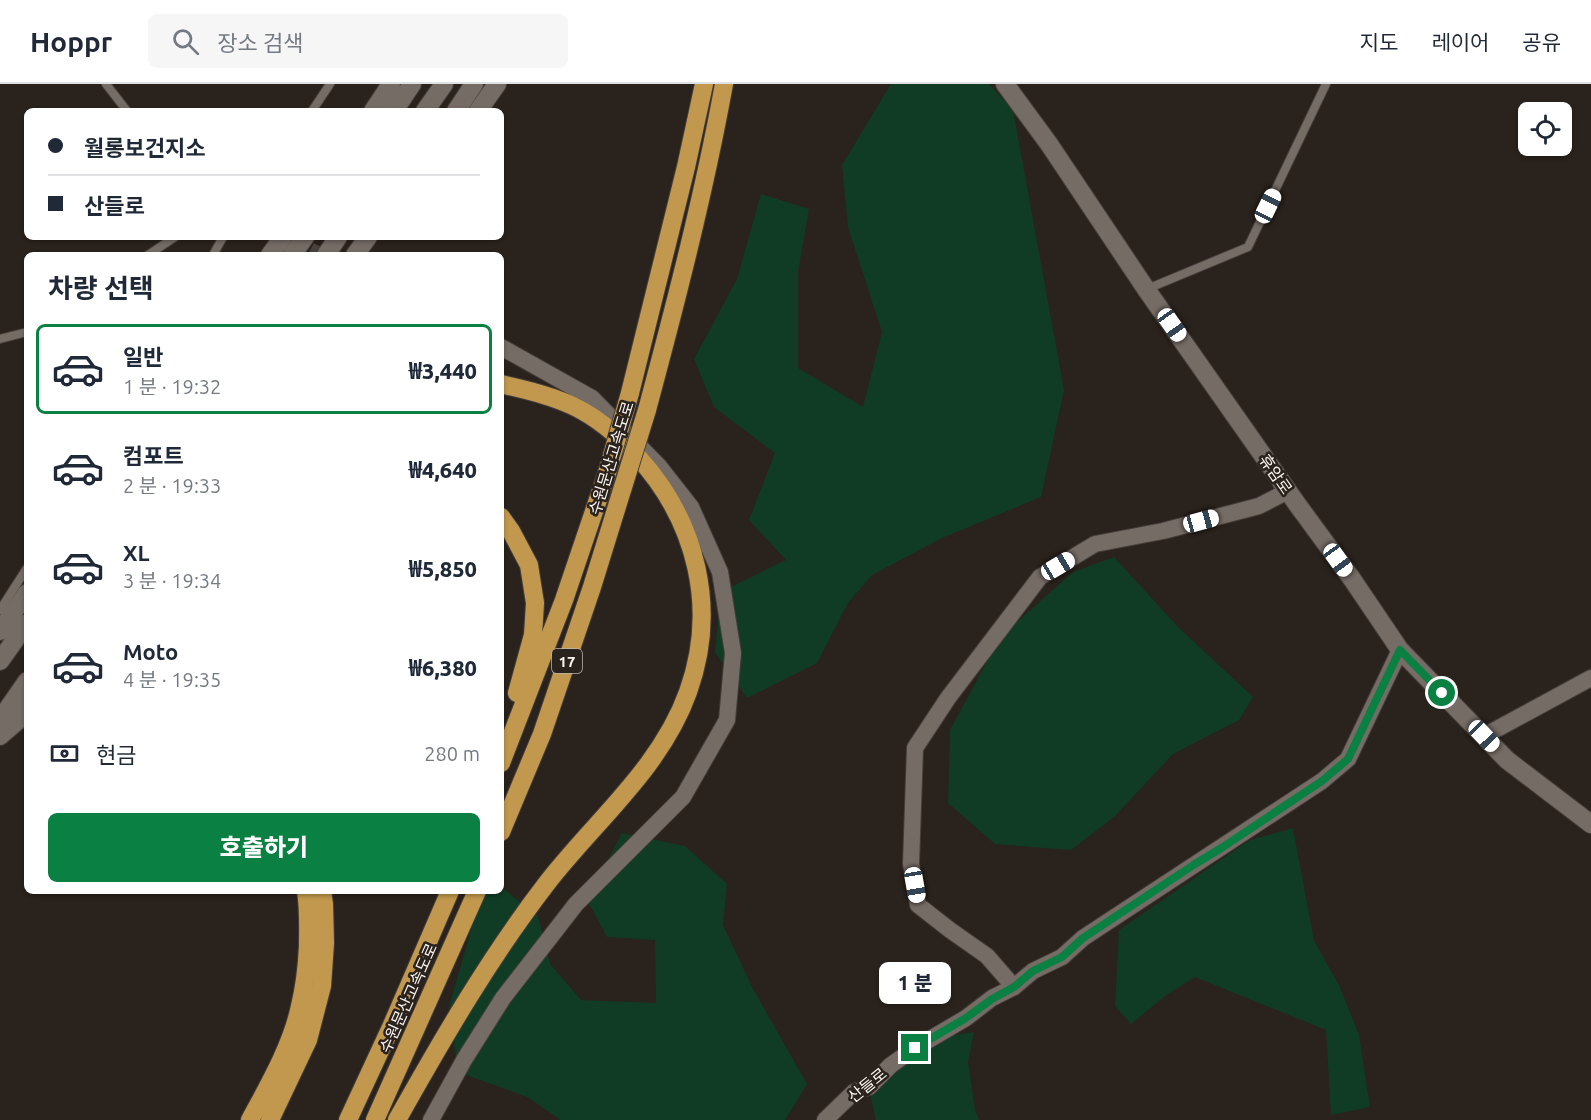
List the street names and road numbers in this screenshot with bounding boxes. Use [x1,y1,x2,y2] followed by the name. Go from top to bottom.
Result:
[585,399,637,517] street label: 수원문산고속도로
[1256,451,1296,497] street label: 휴암로
[552,649,582,673] road number: 17
[376,940,440,1055] street label: 수원문산고속도로
[844,1064,890,1106] street label: 산들로

